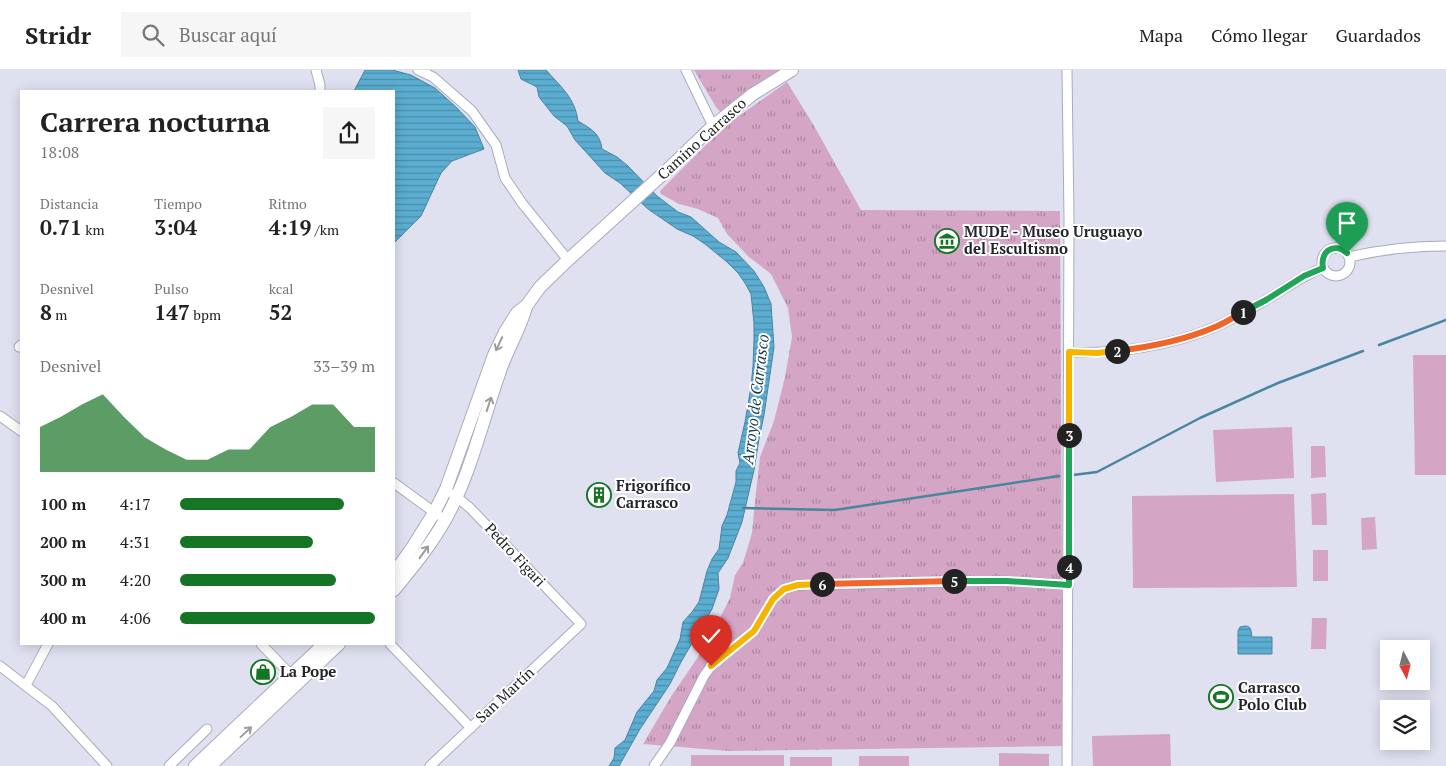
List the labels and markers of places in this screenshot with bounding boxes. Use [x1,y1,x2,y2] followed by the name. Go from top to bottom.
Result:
[1326,202,1368,253] pin
[964,221,1142,258] place label: MUDE - Museo Uruguayo del Escultismo
[934,228,960,254] museum icon: MUDE - Museo Uruguayo del Escultismo
[1230,300,1256,324] pin: 1
[1104,338,1130,364] pin: 2
[1056,422,1082,448] pin: 3
[616,475,691,512] place label: Frigorífico Carrasco
[586,482,612,508] building icon: Frigorífico Carrasco
[1056,554,1082,580] pin: 4
[942,568,966,594] pin: 5
[810,572,834,596] pin: 6
[690,615,732,666] pin
[250,659,276,685] shop icon: La Pope
[280,661,336,681] place label: La Pope
[1238,677,1307,714] place label: Carrasco Polo Club
[1208,684,1234,710] sports icon: Carrasco Polo Club

